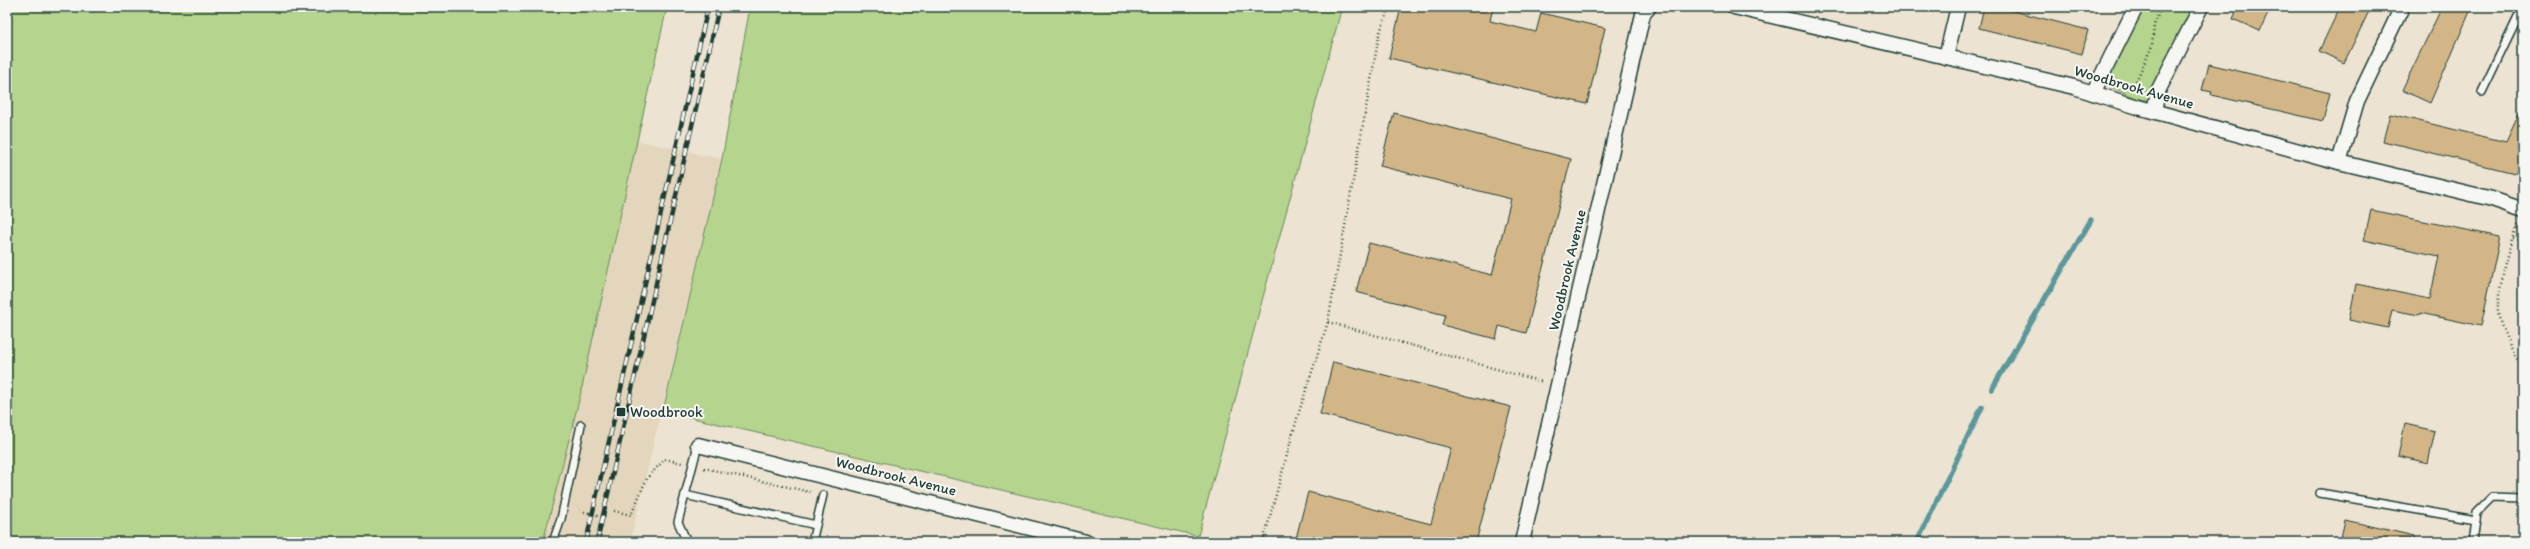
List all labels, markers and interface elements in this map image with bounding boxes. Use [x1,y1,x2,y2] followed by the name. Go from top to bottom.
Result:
[2072,61,2196,113] street label: Woodbrook Avenue
[1544,208,1590,332] street label: Woodbrook Avenue
[630,403,703,421] place label: Woodbrook
[615,406,627,418] marker: Woodbrook
[834,452,958,500] street label: Woodbrook Avenue

